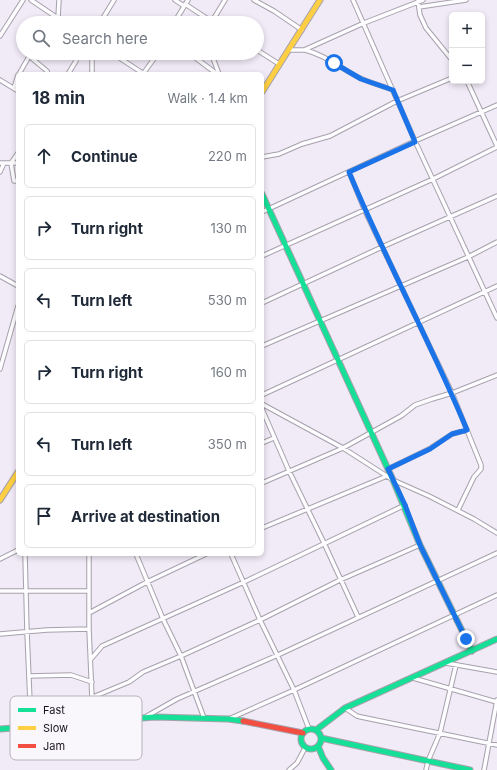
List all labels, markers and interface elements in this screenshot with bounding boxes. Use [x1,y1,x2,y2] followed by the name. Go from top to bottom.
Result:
[449,12,485,84] map controls
[449,12,485,48] button: +
[16,16,264,60] search box
[30,27,52,49] icon: search
[62,29,148,48] text: Search here
[449,48,485,84] button: −
[325,54,343,72] route start
[32,88,85,108] text: 18 min
[168,90,248,106] text: Walk · 1.4 km
[33,145,55,167] icon: ahead
[71,147,138,166] text: Continue
[208,148,247,164] text: 220 m
[33,217,55,239] icon: right
[71,219,143,238] text: Turn right
[210,220,247,236] text: 130 m
[33,289,55,311] icon: left
[71,291,132,310] text: Turn left
[208,292,247,308] text: 530 m
[33,361,55,383] icon: right
[71,363,143,382] text: Turn right
[210,364,247,380] text: 160 m
[33,433,55,455] icon: left
[71,435,132,454] text: Turn left
[208,436,247,452] text: 350 m
[33,505,55,527] icon: arrive
[71,507,220,526] text: Arrive at destination
[457,630,475,648] route end
[10,696,142,760] legend
[43,703,65,717] text: Fast
[43,721,68,735] text: Slow
[43,739,65,753] text: Jam

